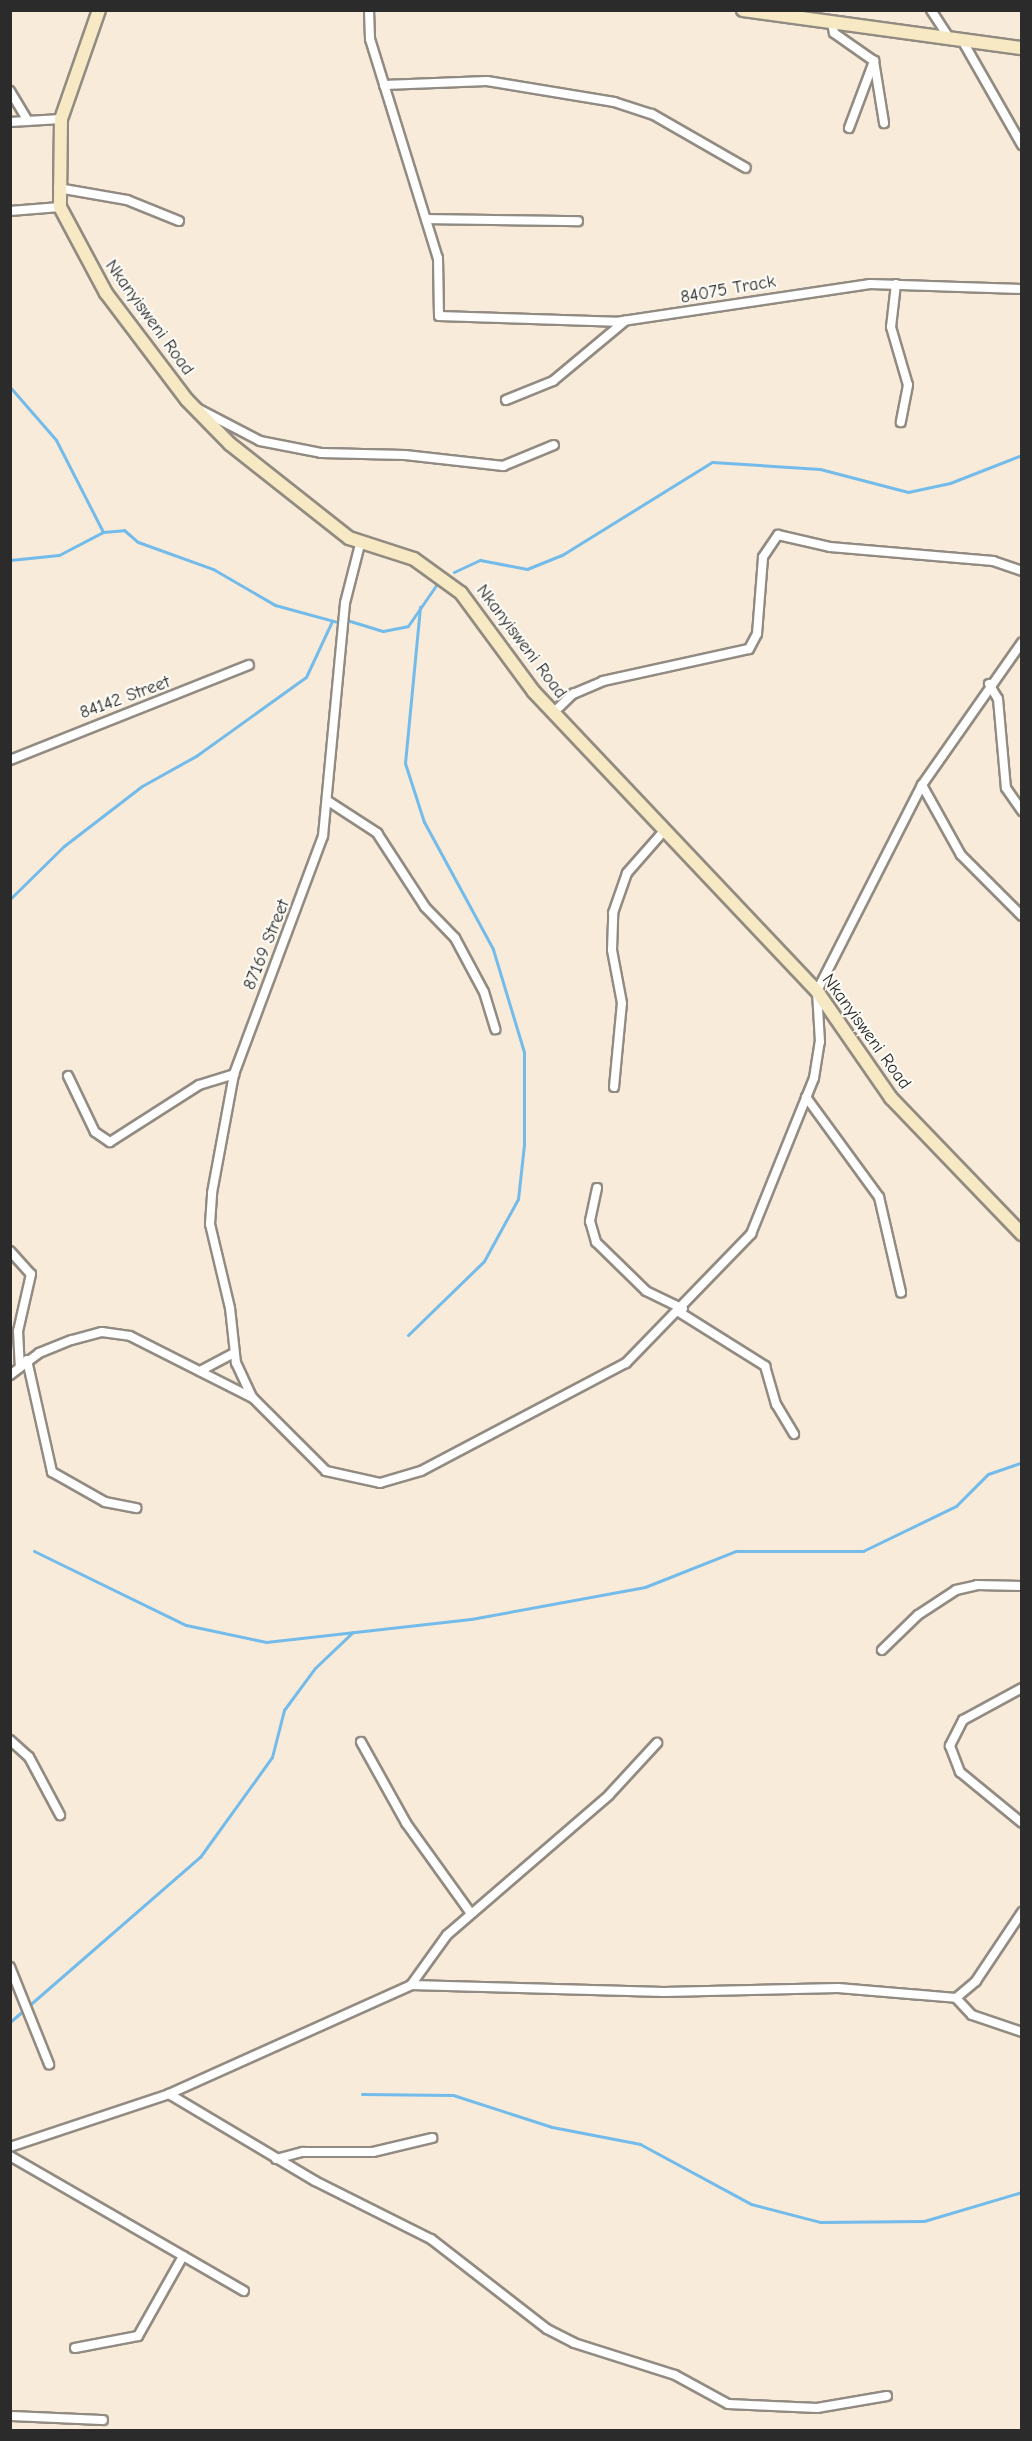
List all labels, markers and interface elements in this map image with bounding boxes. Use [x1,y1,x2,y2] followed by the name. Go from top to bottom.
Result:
[100,256,198,380] street label: Nkanyisweni Road
[679,271,777,309] street label: 84075 Track
[471,581,571,703] street label: Nkanyisweni Road
[77,672,173,724] street label: 84142 Street
[239,897,295,993] street label: 87169 Street
[817,970,915,1094] street label: Nkanyisweni Road

